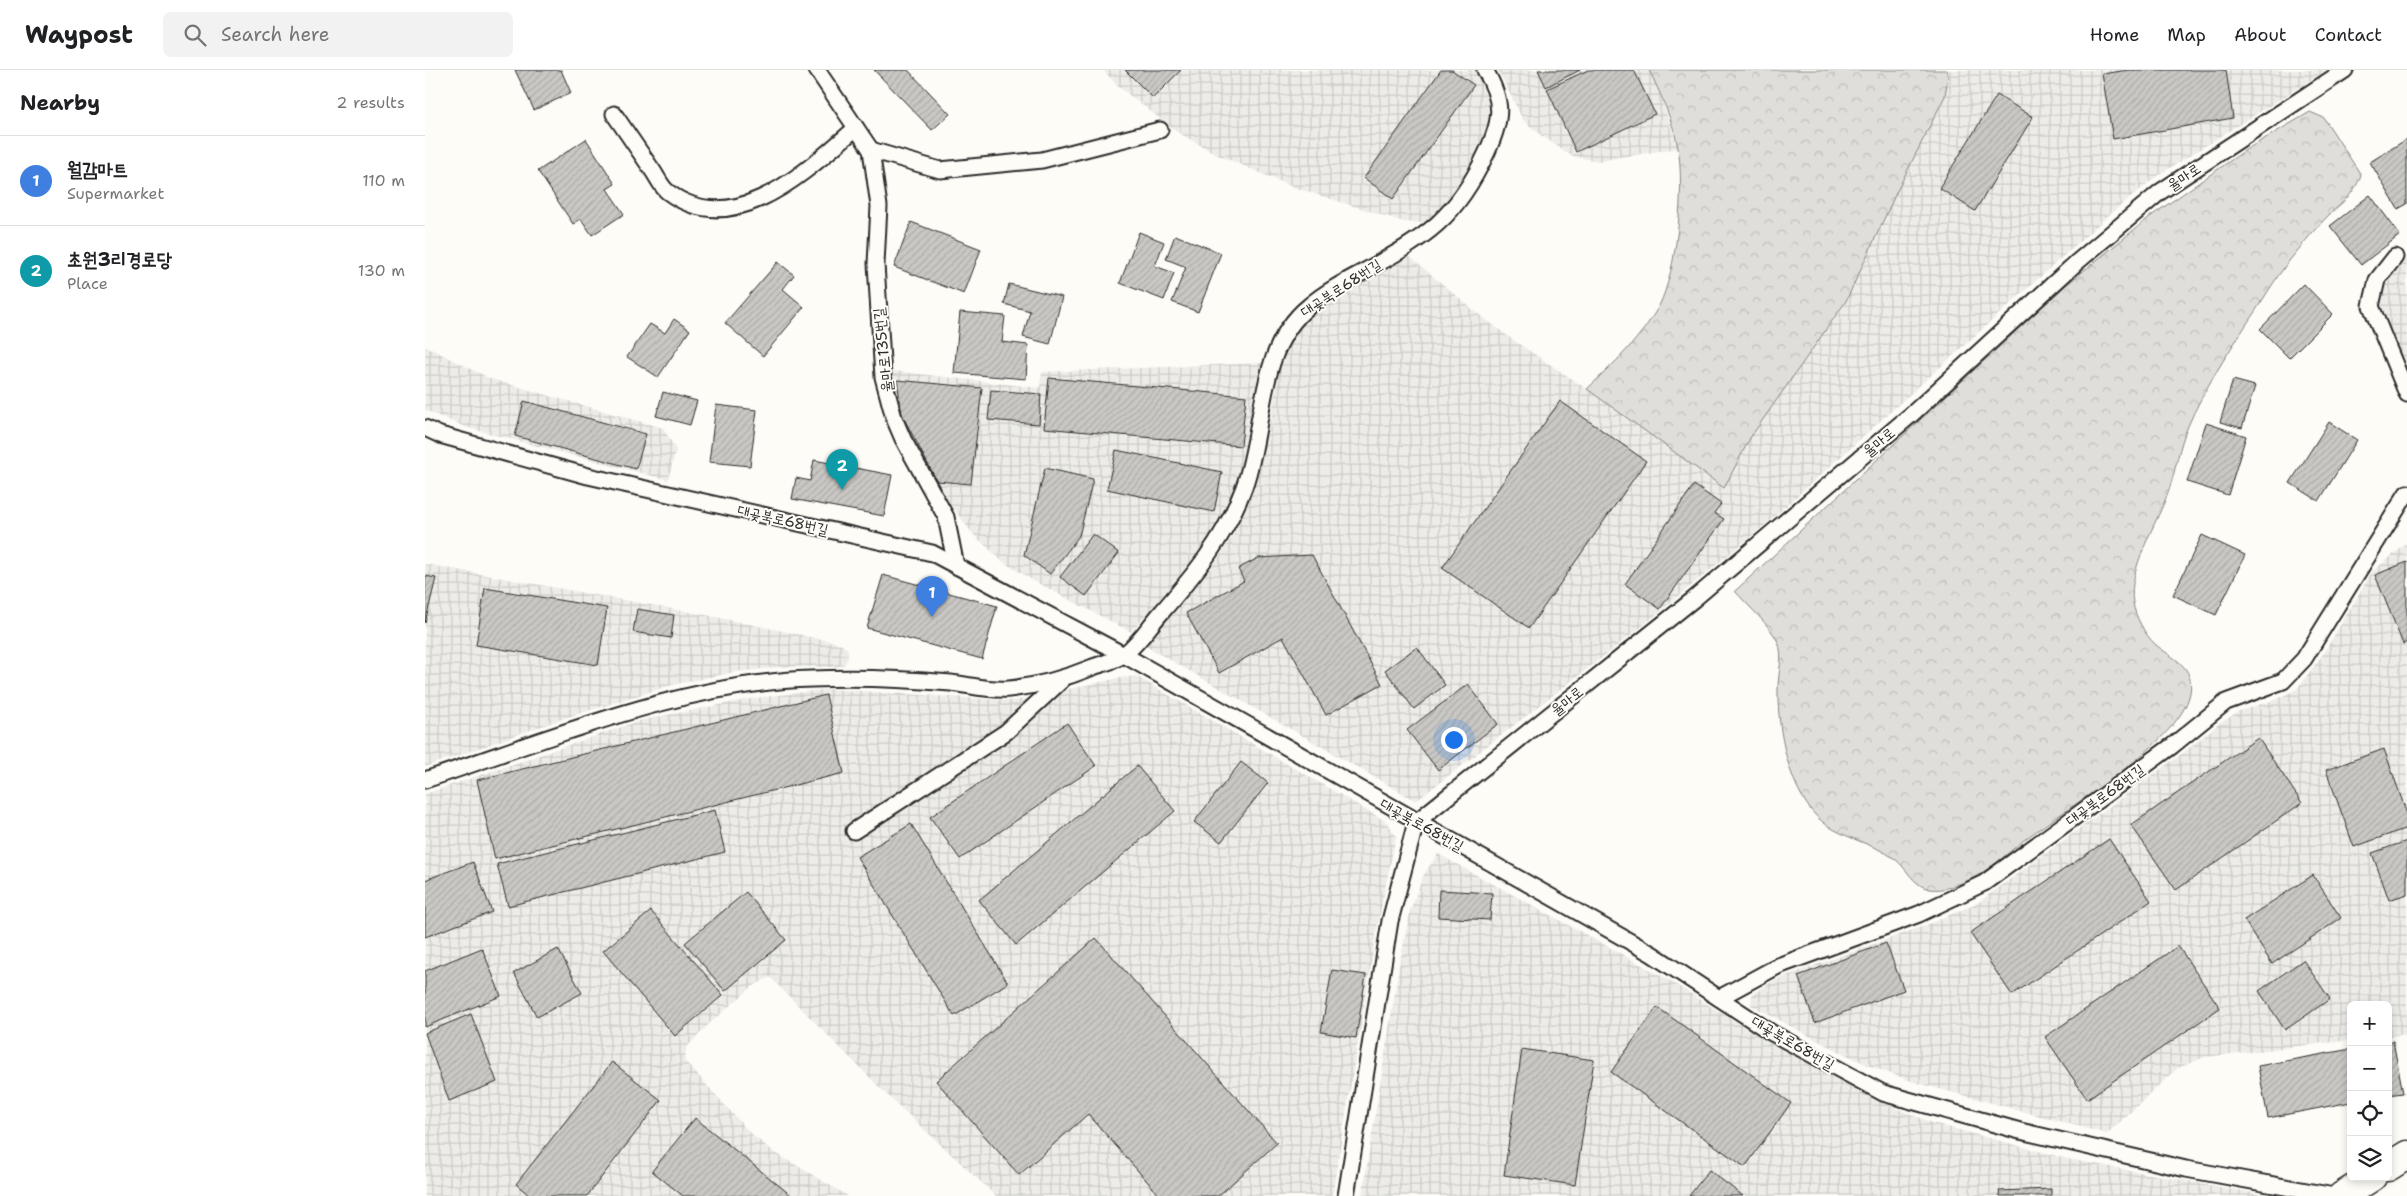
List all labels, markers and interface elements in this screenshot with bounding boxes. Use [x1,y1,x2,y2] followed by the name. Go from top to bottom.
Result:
[163,12,513,57] search box
[25,19,133,51] text: Waypost
[181,21,209,49] icon: search
[221,22,329,47] text: Search here
[2090,23,2139,47] text: Home
[2167,23,2206,47] text: Map
[2234,23,2287,47] text: About
[2315,23,2382,47] text: Contact
[20,89,100,117] text: Nearby
[336,92,405,113] text: 2 results
[67,157,128,182] text: 월감마트
[2163,159,2205,195] street label: 율마로
[32,170,40,191] text: 1
[362,170,405,191] text: 110 m
[67,183,164,204] text: Supermarket
[67,247,172,272] text: 초원3리경로당
[1297,254,1385,322] street label: 대곶북로68번길
[30,260,42,281] text: 2
[358,260,405,281] text: 130 m
[67,273,108,294] text: Place
[869,307,897,393] street label: 율마로135번길
[1859,423,1899,461] street label: 율마로
[826,449,858,490] pin: 2
[736,500,830,540] street label: 대곶북로68번길
[916,576,948,617] pin: 1
[1547,682,1587,720] street label: 율마로
[1441,727,1467,753] your location
[2062,760,2148,830] street label: 대곶북로68번길
[1377,794,1467,856] street label: 대곶북로68번길
[2347,1001,2392,1181] map controls
[2347,1001,2392,1046] button: +
[1748,1011,1838,1075] street label: 대곶북로68번길
[2347,1046,2392,1091] button: −
[2347,1091,2392,1136] button: locate
[2347,1136,2392,1181] button: layers

